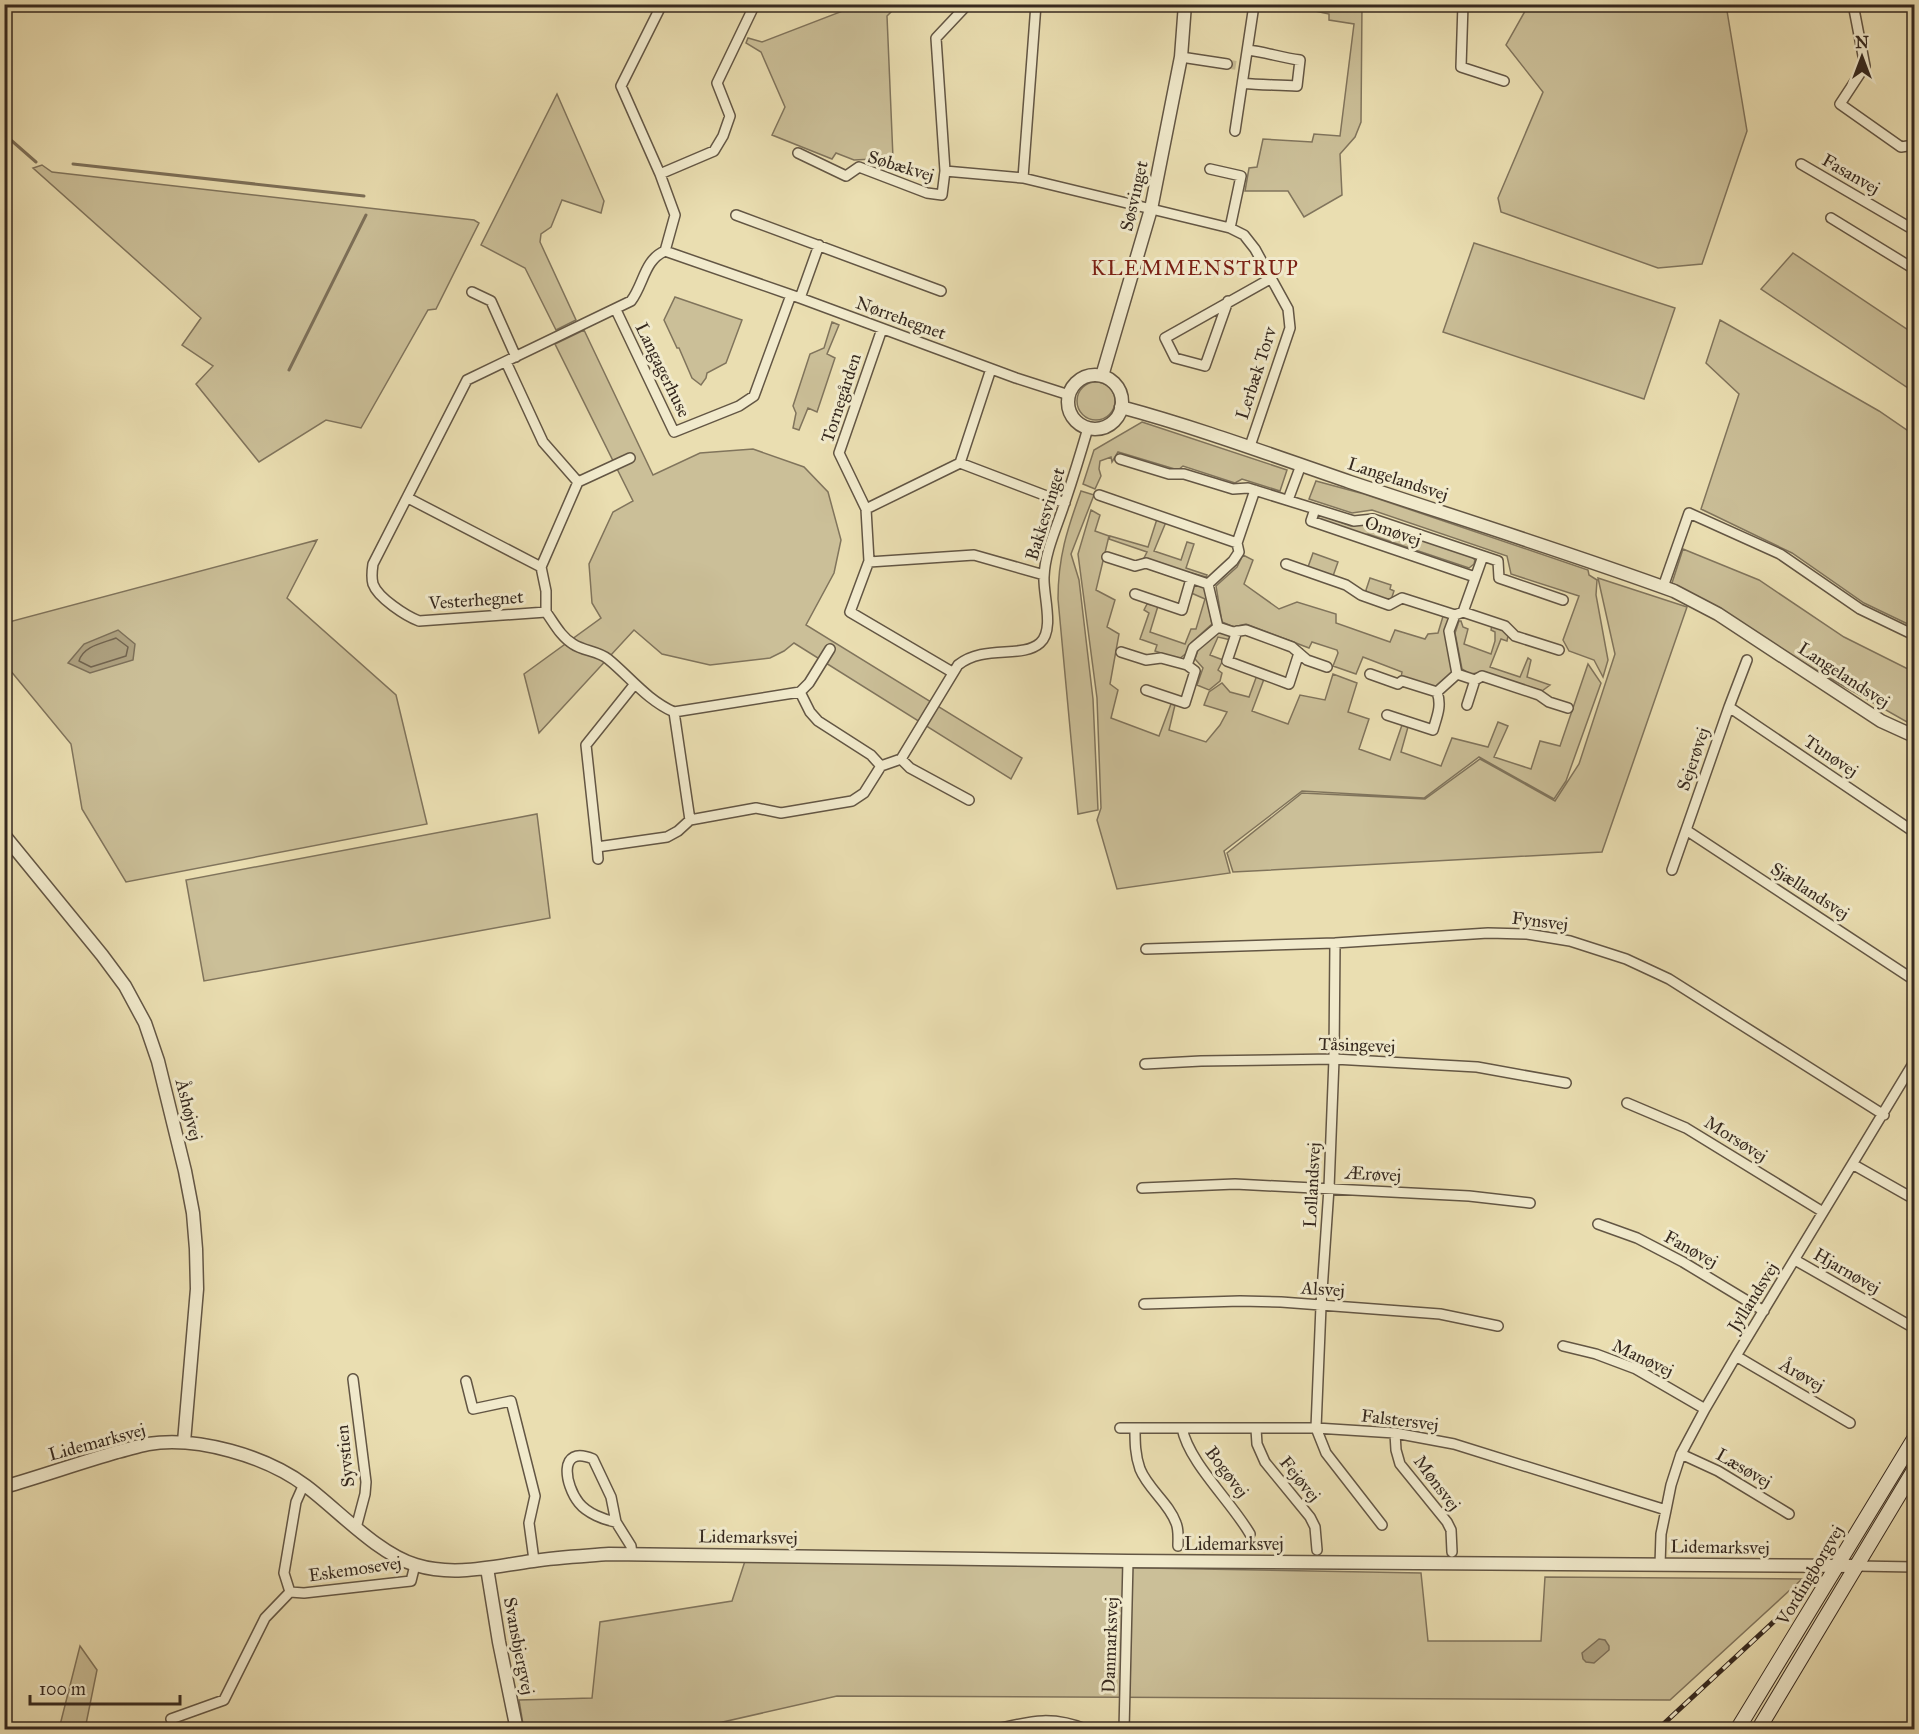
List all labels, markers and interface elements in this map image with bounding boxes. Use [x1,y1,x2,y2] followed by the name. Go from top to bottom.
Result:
[1832,27,1892,87] north arrow
[1855,33,1869,52] text: N
[865,145,937,187] street label: Søbækvej
[1818,149,1884,199] street label: Fasanvej
[1115,158,1154,234] street label: Søsvinget
[1091,255,1299,281] district label: KLEMMENSTRUP
[853,292,950,346] street label: Nørrehegnet
[630,319,695,421] street label: Langagerhuse
[1231,323,1282,422] street label: Lerbæk Torv
[816,350,867,446] street label: Tornegården
[1345,452,1451,507] street label: Langelandsvej
[1020,464,1071,563] street label: Bakkesvinget
[1362,511,1424,551] street label: Omøvej
[427,586,525,615] street label: Vesterhegnet
[1794,637,1894,714] street label: Langelandsvej
[1672,724,1714,794] street label: Sejerøvej
[1800,730,1862,782] street label: Tunøvej
[1767,857,1853,925] street label: Sjællandsvej
[1511,907,1569,935] street label: Fynsvej
[1318,1033,1396,1058] street label: Tåsingevej
[171,1076,207,1143] street label: Åshøjvej
[1700,1111,1772,1167] street label: Morsøvej
[1299,1142,1325,1228] street label: Lollandsvej
[1343,1161,1402,1186] street label: Ærøvej
[1660,1225,1722,1273] street label: Fanøvej
[1810,1243,1884,1299] street label: Hjarnøvej
[1722,1258,1784,1338] street label: Jyllandsvej
[1299,1276,1346,1302] street label: Alsvej
[1609,1334,1677,1382] street label: Manøvej
[1775,1353,1828,1397] street label: Årøvej
[1360,1404,1440,1436] street label: Falstersvej
[46,1419,148,1465] street label: Lidemarksvej
[331,1424,359,1488] street label: Syvstien
[1200,1442,1254,1503] street label: Bogøvej
[1712,1443,1776,1493] street label: Læsøvej
[1409,1451,1465,1515] street label: Mønsvej
[1275,1452,1325,1506] street label: Fejøvej
[1771,1521,1849,1630] street label: Vordingborgvej
[698,1525,798,1549] street label: Lidemarksvej
[1184,1533,1284,1555] street label: Lidemarksvej
[1670,1535,1770,1559] street label: Lidemarksvej
[307,1552,403,1586] street label: Eskemosevej
[498,1595,539,1697] street label: Svansbjergvej
[1097,1597,1123,1693] street label: Danmarksvej
[30,1668,180,1706] scale bar
[39,1678,86,1700] text: 100 m

